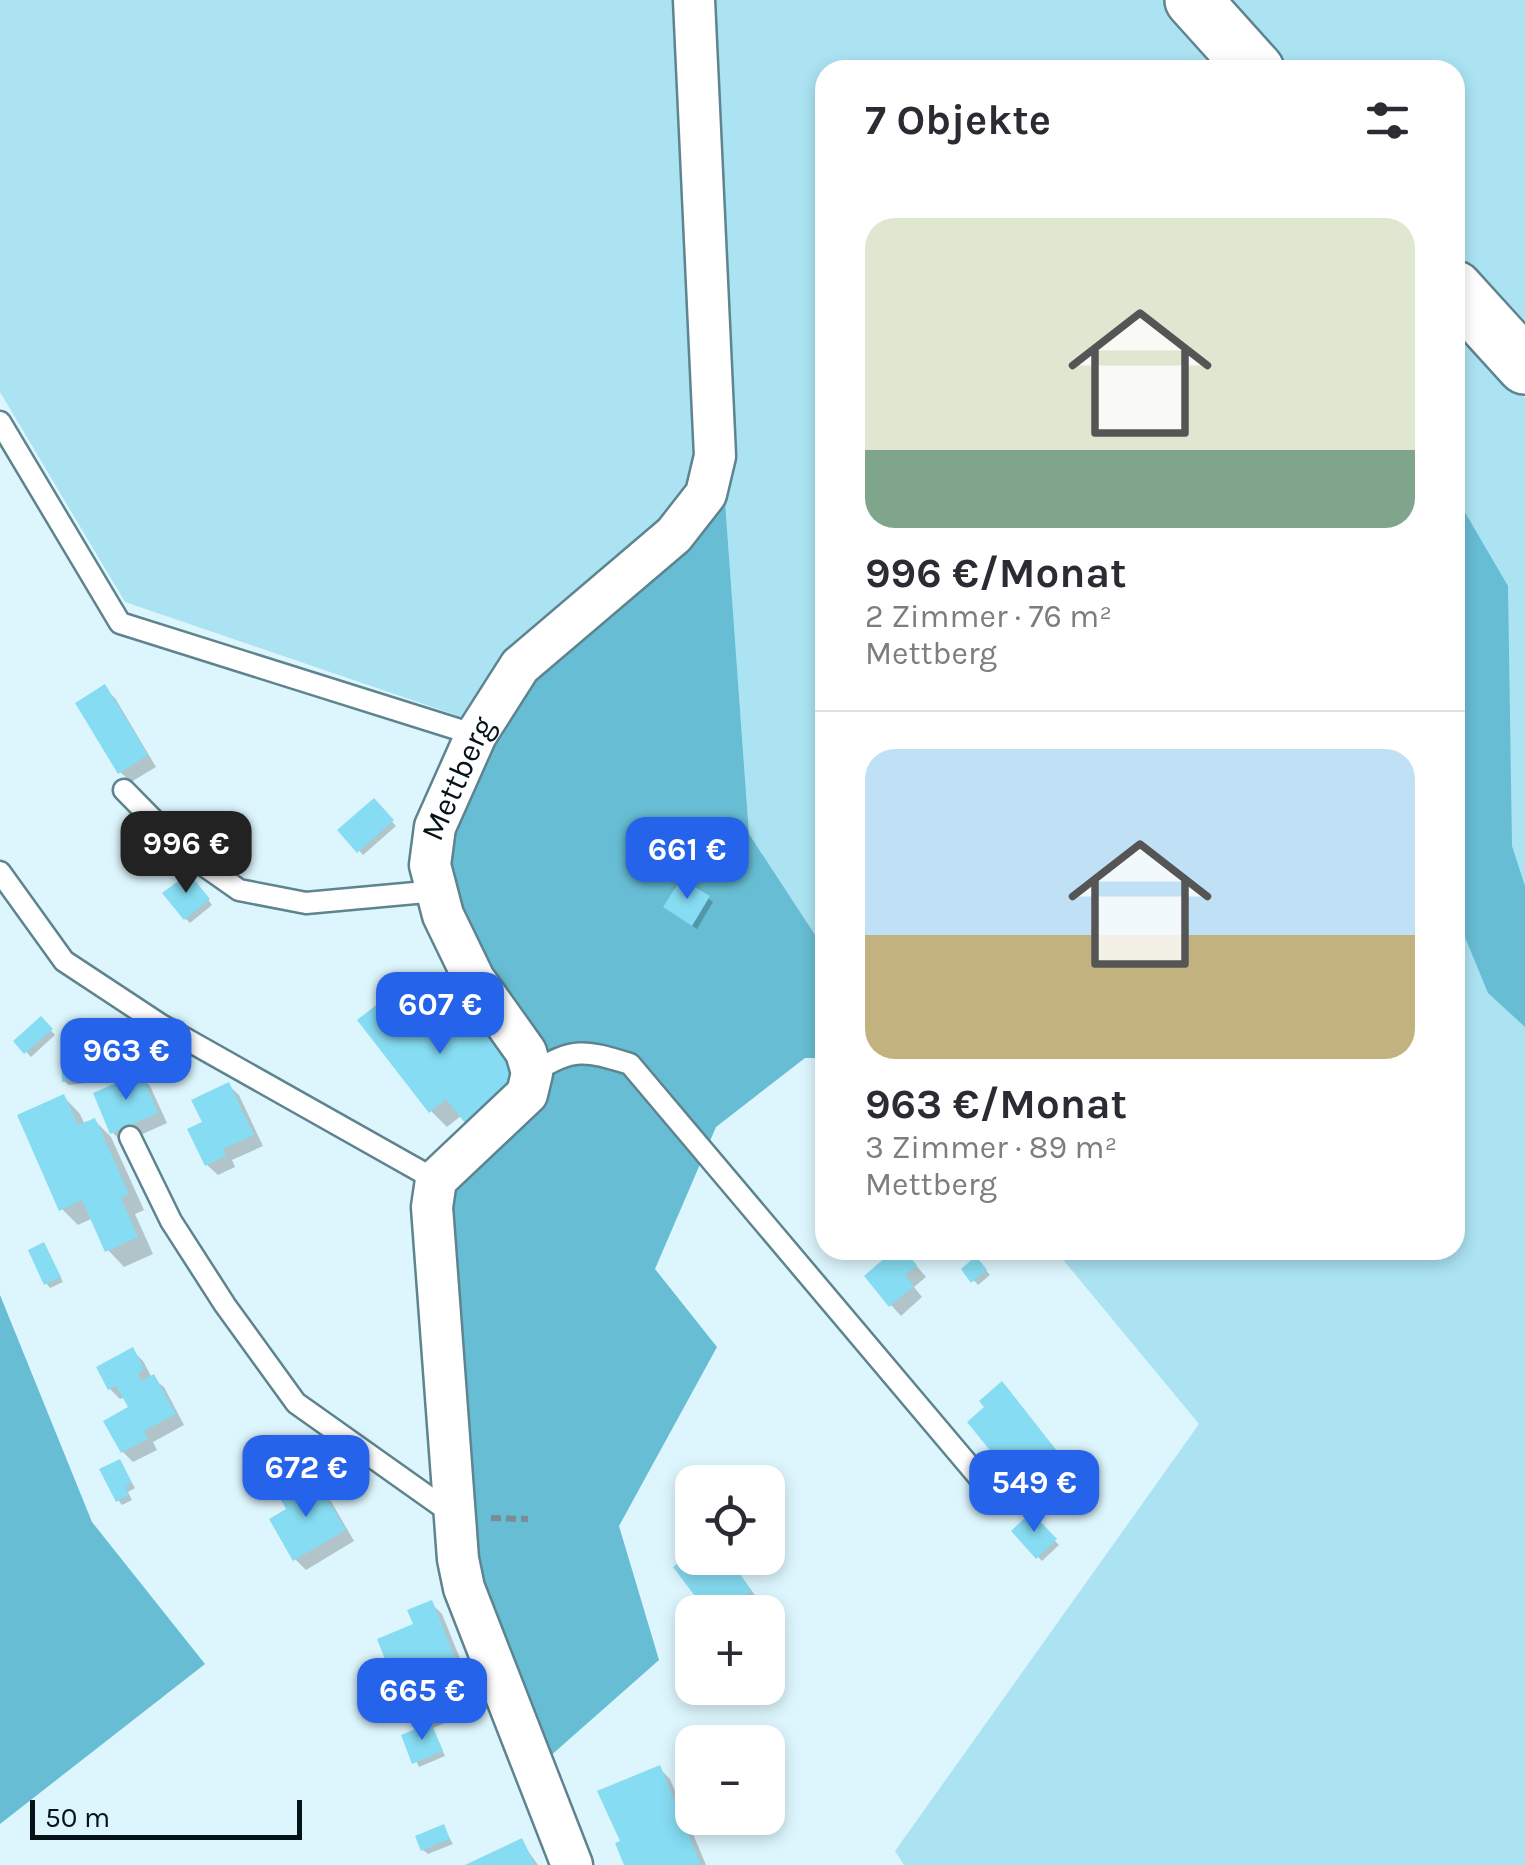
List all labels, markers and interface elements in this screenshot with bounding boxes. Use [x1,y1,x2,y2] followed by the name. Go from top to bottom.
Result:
[1360,93,1415,148] icon: filters
[865,95,1051,145] text: 7 Objekte
[1050,283,1230,463] icon: home
[865,548,1127,598] text: 996 €/Monat
[865,598,1112,635] text: 2 Zimmer · 76 m²
[865,635,997,672] text: Mettberg
[413,709,502,846] street label: Mettberg
[116,811,256,896] pin: 996 €
[1050,814,1230,994] icon: home
[617,817,757,902] pin: 661 €
[143,825,229,862] text: 996 €
[648,831,726,868] text: 661 €
[370,972,510,1057] pin: 607 €
[398,986,482,1023] text: 607 €
[56,1018,196,1103] pin: 963 €
[82,1032,170,1069] text: 963 €
[865,1079,1127,1129] text: 963 €/Monat
[865,1129,1117,1166] text: 3 Zimmer · 89 m²
[865,1166,997,1203] text: Mettberg
[236,1435,376,1520] pin: 672 €
[264,1449,348,1486] text: 672 €
[964,1450,1104,1535] pin: 549 €
[991,1464,1077,1501] text: 549 €
[675,1465,785,1835] map controls
[675,1465,785,1575] button: locate
[675,1595,785,1705] button: +
[352,1658,492,1743] pin: 665 €
[379,1672,465,1709] text: 665 €
[675,1725,785,1835] button: −
[30,1795,302,1840] scale bar
[45,1801,110,1834] text: 50 m

